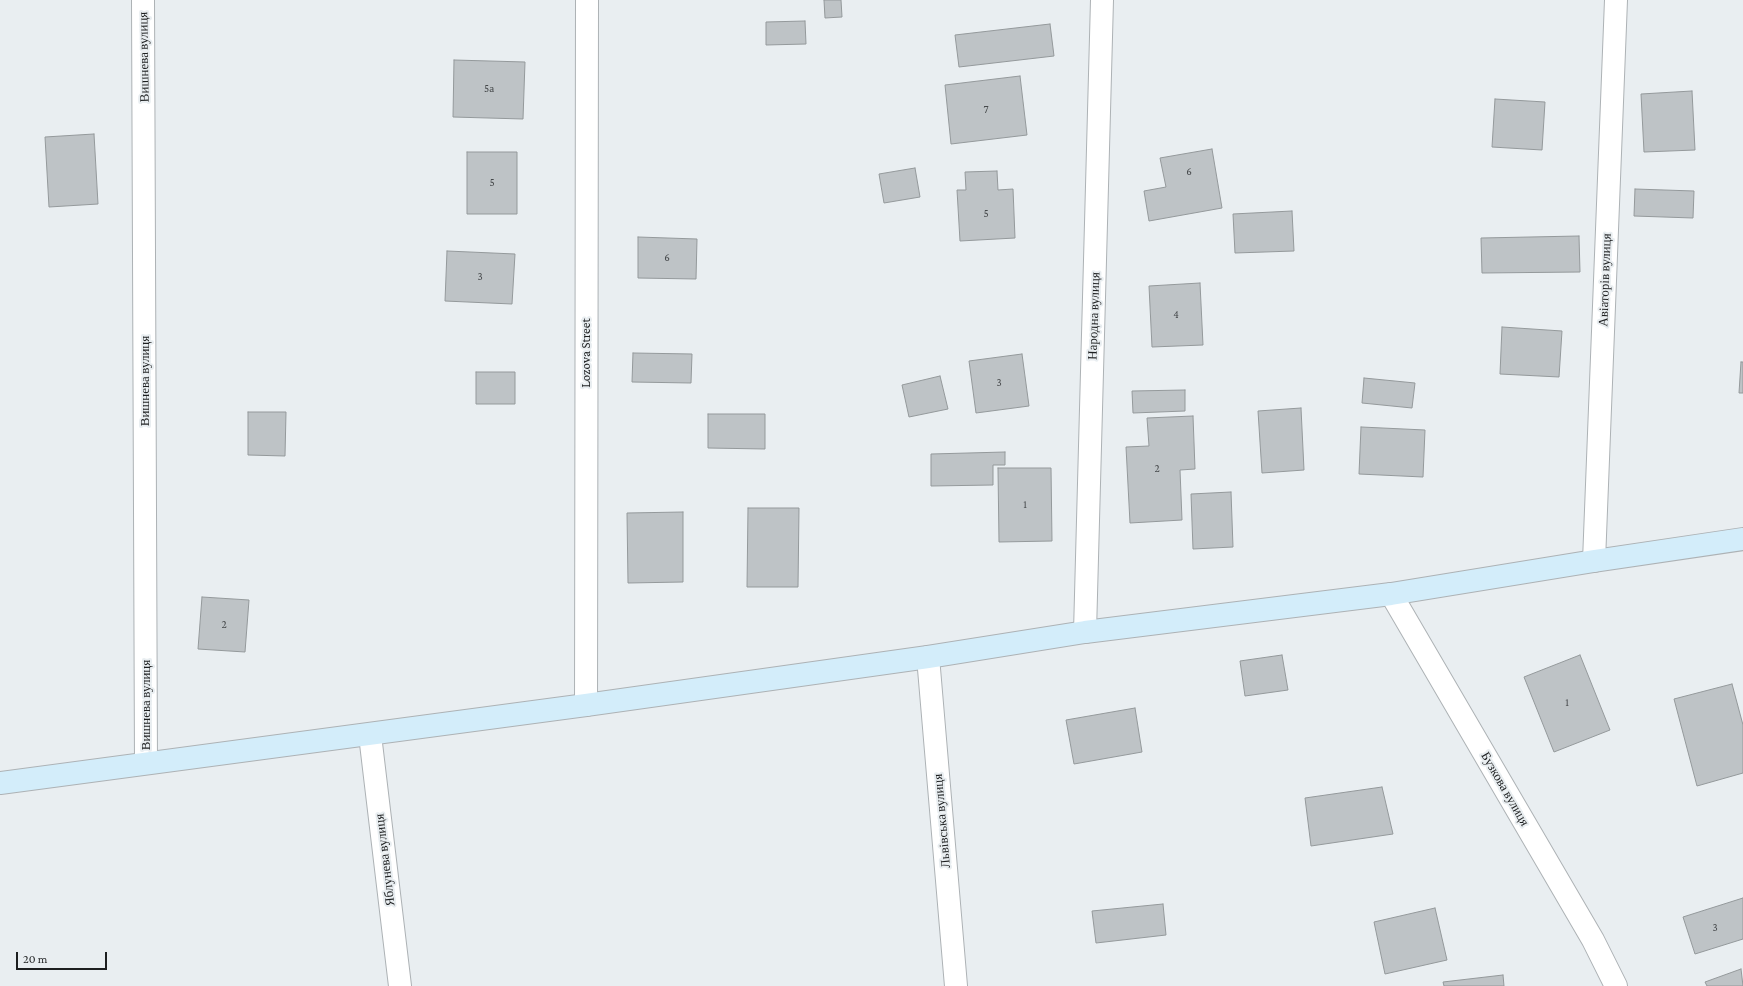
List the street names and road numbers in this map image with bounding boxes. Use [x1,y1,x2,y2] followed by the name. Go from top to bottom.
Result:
[135,12,153,102] street label: Вишнева вулиця
[1596,233,1614,327] street label: Авіаторів вулиця
[1085,272,1103,360] street label: Народна вулиця
[578,318,594,388] street label: Lozova Street
[137,336,153,426] street label: Вишнева вулиця
[138,660,154,750] street label: Вишнева вулиця
[1477,749,1533,829] street label: Бузкова вулиця
[930,773,954,869] street label: Львівська вулиця
[372,813,398,907] street label: Яблунева вулиця

